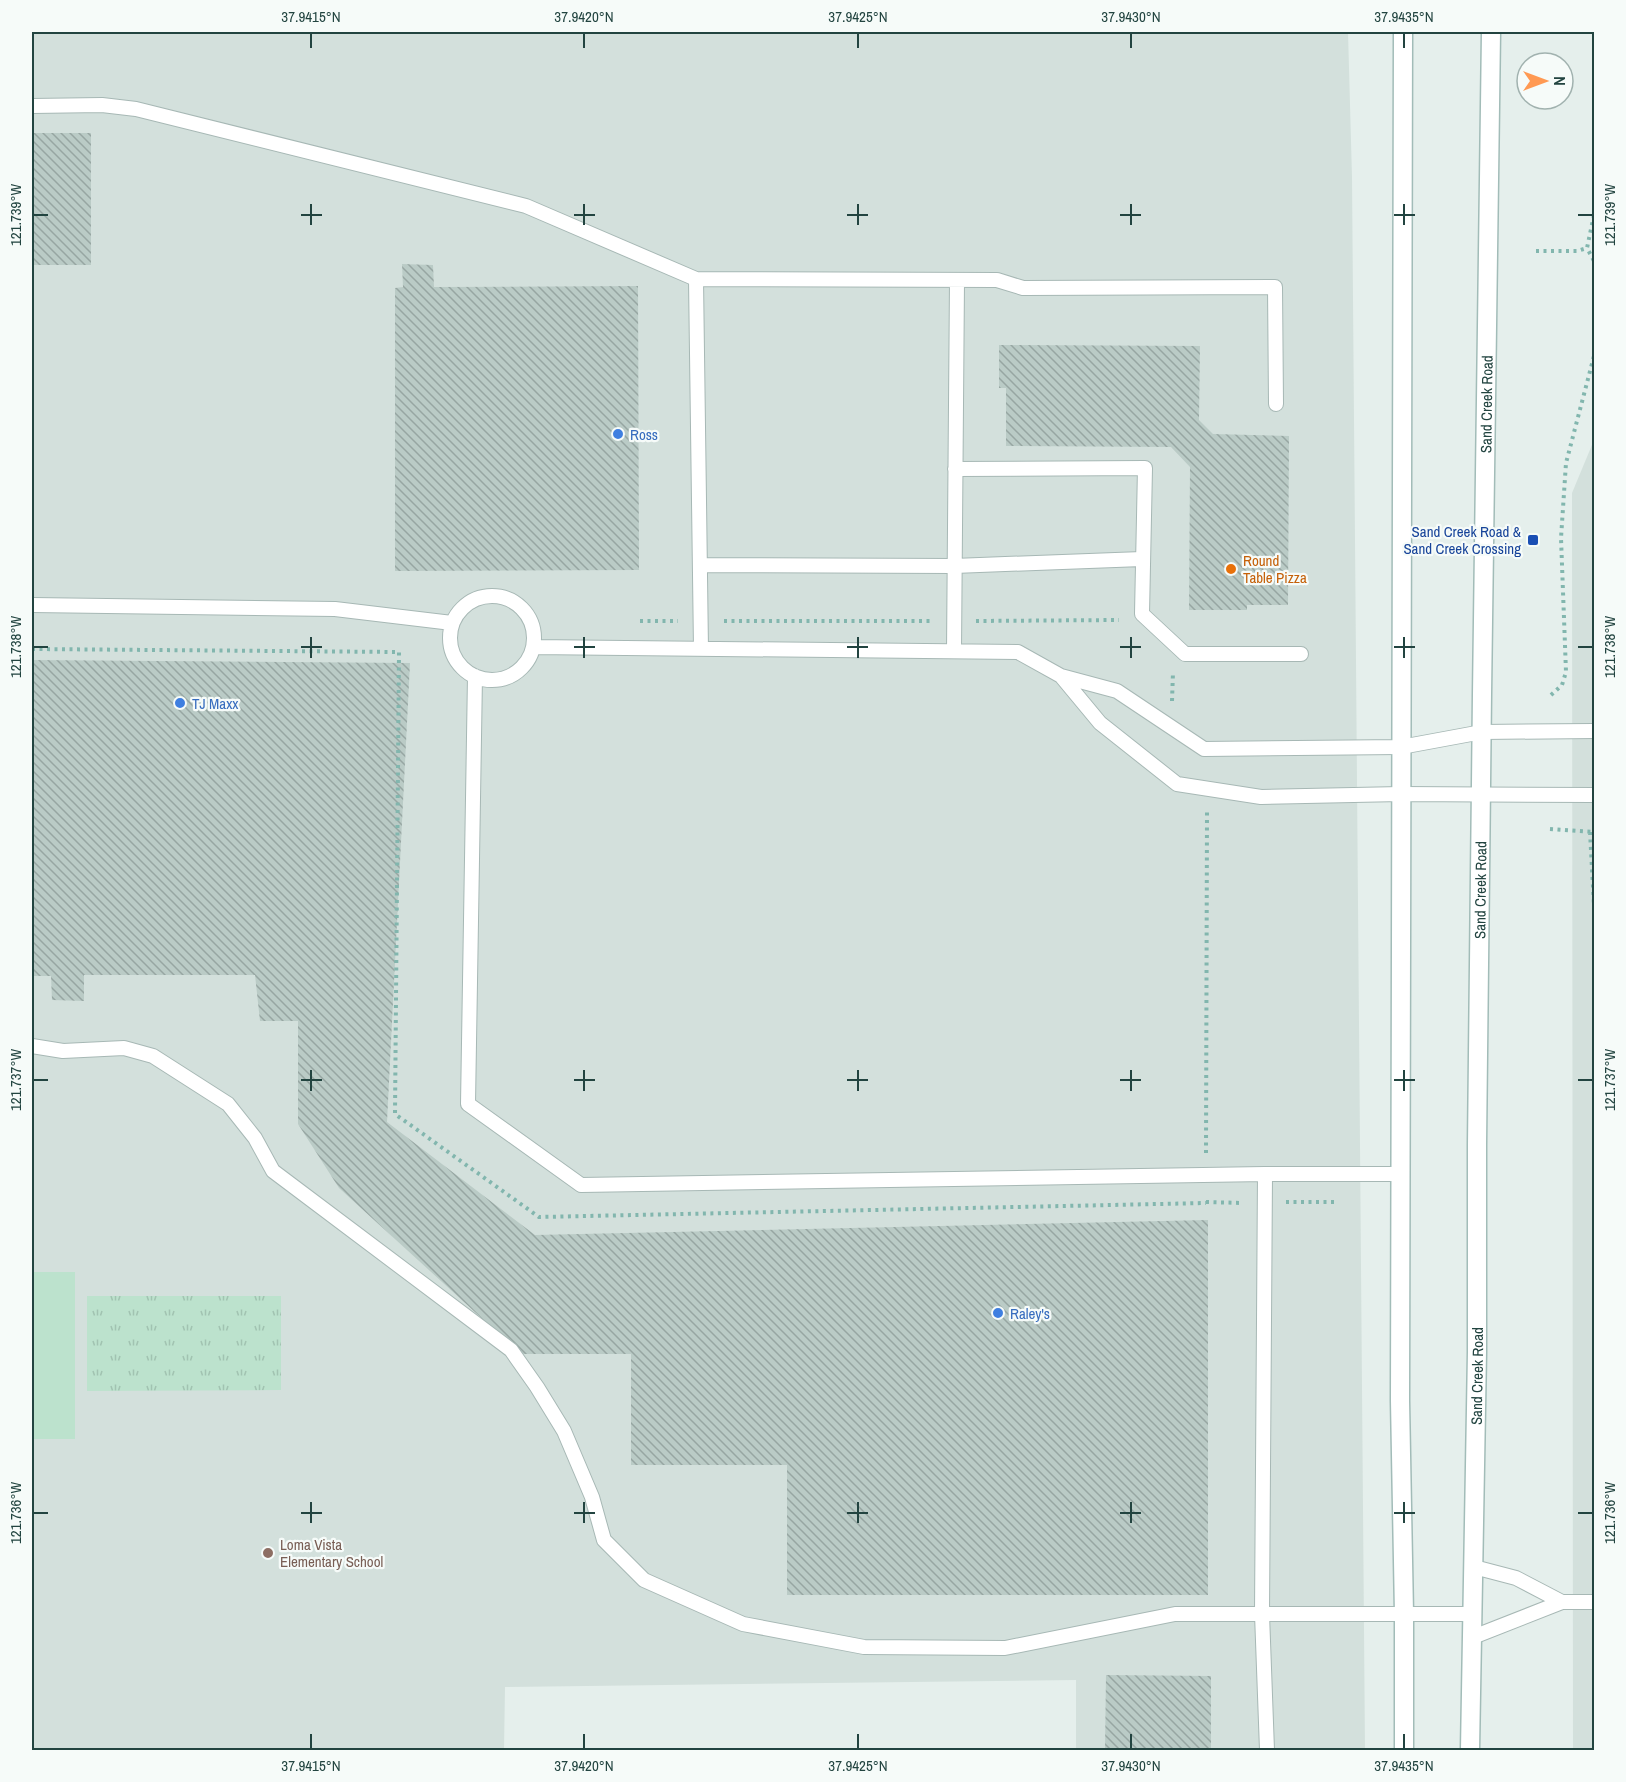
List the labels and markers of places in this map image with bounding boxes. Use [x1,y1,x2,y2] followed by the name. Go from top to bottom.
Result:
[630,424,658,445] place label: Ross
[611,427,625,441] marker: Ross
[1403,521,1522,559] place label: Sand Creek Road & Sand Creek Crossing
[1526,533,1540,547] marker: Sand Creek Road & Sand Creek Crossing
[1243,550,1307,588] place label: Round Table Pizza
[1224,562,1238,576] marker: Round Table Pizza
[192,693,239,714] place label: TJ Maxx
[173,696,187,710] marker: TJ Maxx
[1010,1303,1050,1324] place label: Raley's
[991,1306,1005,1320] marker: Raley's
[280,1534,383,1572] place label: Loma Vista Elementary School
[261,1546,275,1560] marker: Loma Vista Elementary School

